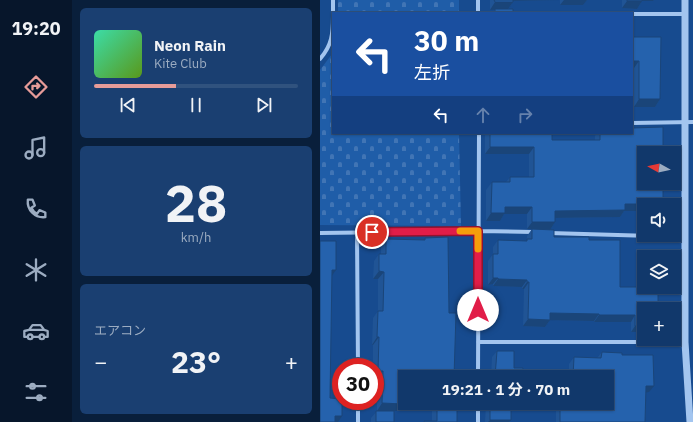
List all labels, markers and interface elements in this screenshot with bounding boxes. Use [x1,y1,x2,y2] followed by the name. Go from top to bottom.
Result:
[11,17,61,40] text: 19:20
[414,22,479,59] text: 30 m
[348,28,400,80] icon: left
[154,36,226,55] text: Neon Rain
[154,55,207,72] text: Kite Club
[414,61,450,84] text: 左折
[22,73,50,101] icon: directions
[117,94,139,116] icon: previous
[185,94,207,116] icon: pause
[253,94,275,116] icon: next
[430,104,452,126] icon: left
[472,104,494,126] icon: ahead
[514,104,536,126] icon: right
[22,134,50,162] icon: music
[637,146,681,190] north arrow
[637,146,681,346] map controls
[165,169,227,236] text: 28
[22,195,50,223] icon: phone
[637,198,681,242] button: sound
[355,215,389,249] pin
[361,221,383,243] icon: arrive
[181,229,211,246] text: km/h
[637,250,681,294] button: layers
[22,256,50,284] icon: climate
[457,289,499,331] position arrow
[637,302,681,346] button: +
[22,317,50,345] icon: car
[94,322,146,339] text: エアコン
[171,342,221,381] text: 23°
[94,347,107,376] text: −
[285,347,298,376] text: +
[332,358,384,410] speed limit sign: 30
[22,378,50,406] icon: filters
[442,380,570,399] text: 19:21 · 1 分 · 70 m

